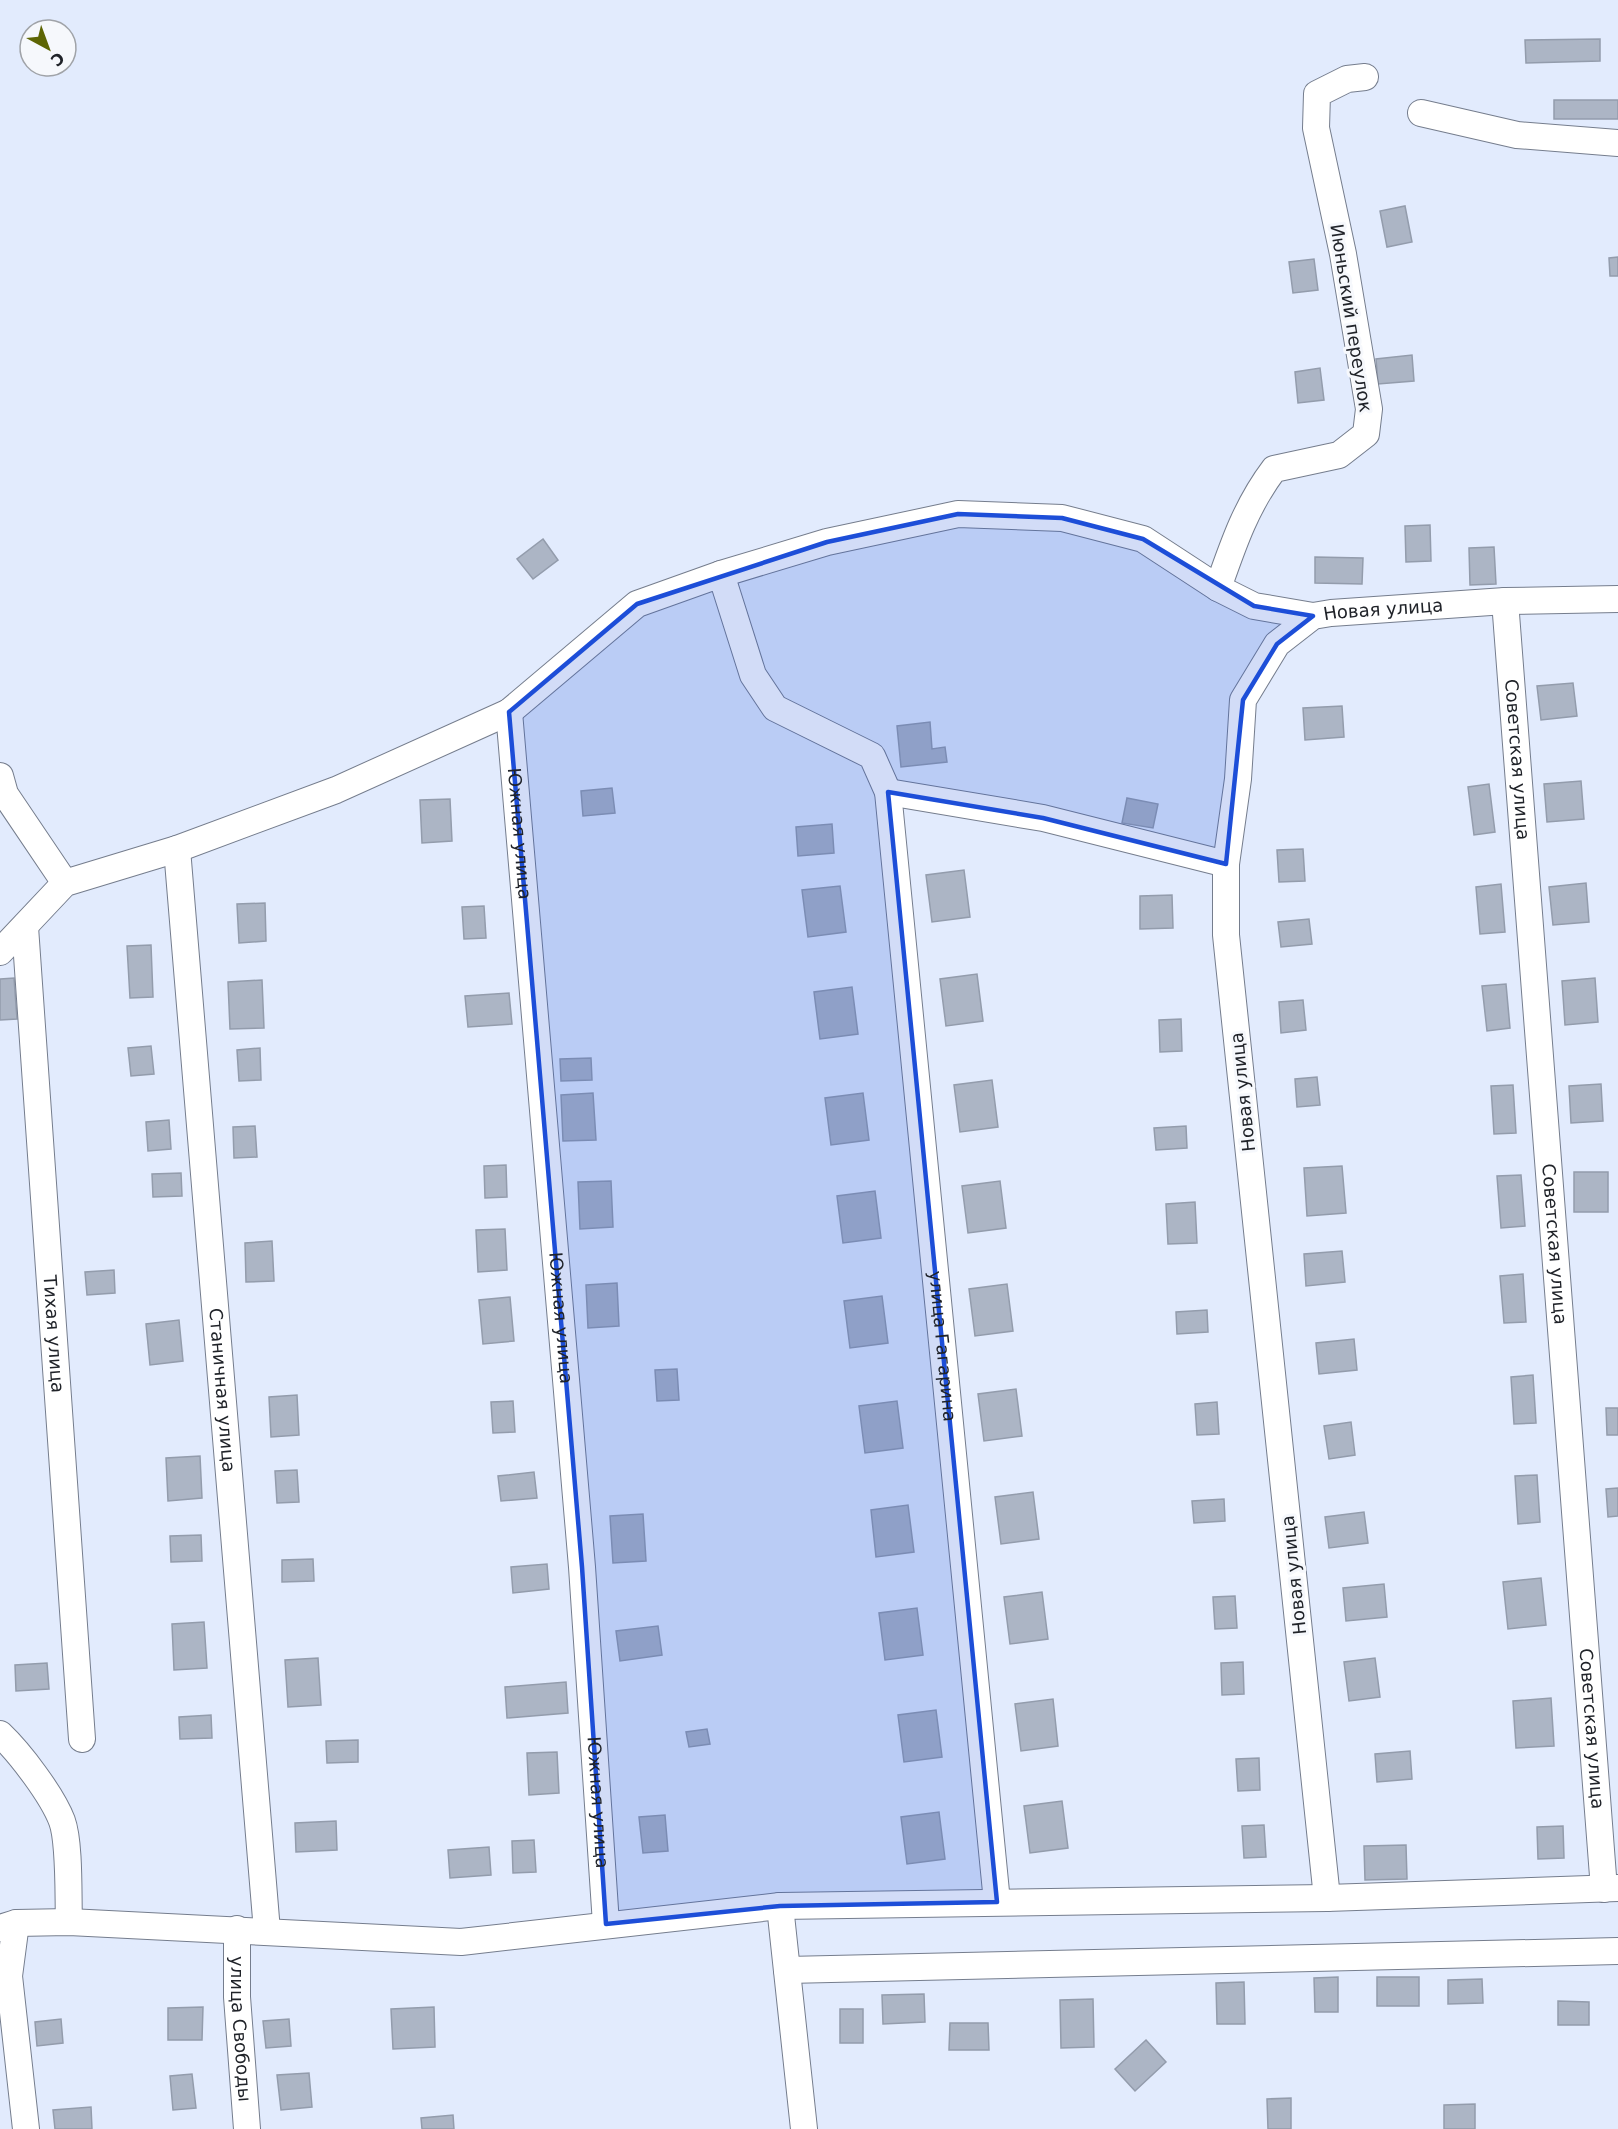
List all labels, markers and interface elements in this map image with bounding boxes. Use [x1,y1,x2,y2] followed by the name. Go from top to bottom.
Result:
[18,18,78,78] north arrow
[47,48,68,70] text: С
[1326,222,1377,414] street label: Июньский переулок
[1322,594,1444,624] street label: Новая улица
[1501,678,1534,841] street label: Советская улица
[504,767,536,900] street label: Южная улица
[1226,1031,1259,1153] street label: Новая улица
[1538,1163,1572,1325] street label: Советская улица
[545,1251,577,1385] street label: Южная улица
[925,1270,961,1423] street label: улица Гагарина
[39,1273,69,1394] street label: Тихая улица
[205,1307,240,1473] street label: Станичная улица
[1277,1514,1310,1636] street label: Новая улица
[1576,1647,1609,1810] street label: Советская улица
[583,1736,613,1869] street label: Южная улица
[227,1956,256,2102] street label: улица Свободы

